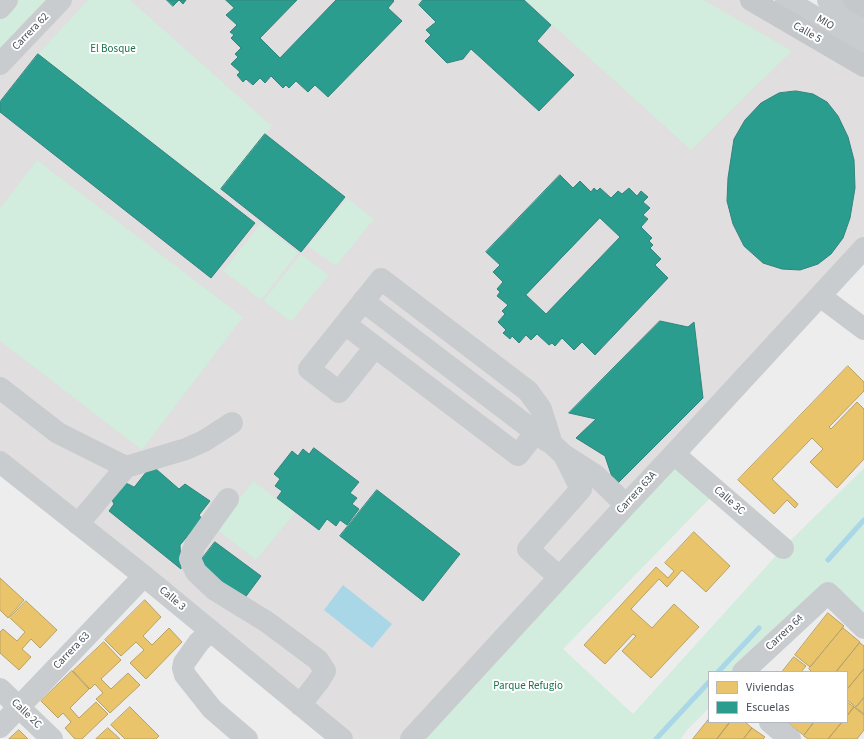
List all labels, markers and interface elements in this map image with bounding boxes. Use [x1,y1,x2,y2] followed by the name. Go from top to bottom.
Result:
[10,10,52,54] street label: Carrera 62
[814,13,836,33] street label: MIO
[790,20,824,46] street label: Calle 5
[90,43,136,57] park label: El Bosque
[614,469,660,517] street label: Carrera 63A
[711,484,747,518] street label: Calle 3C
[156,584,188,614] street label: Calle 3
[763,612,807,654] street label: Carrera 64
[51,629,93,673] street label: Carrera 63
[708,671,848,723] legend
[746,679,794,696] text: Viviendas
[493,680,563,694] park label: Parque Refugio
[8,696,44,732] street label: Calle 2C
[746,699,789,716] text: Escuelas

